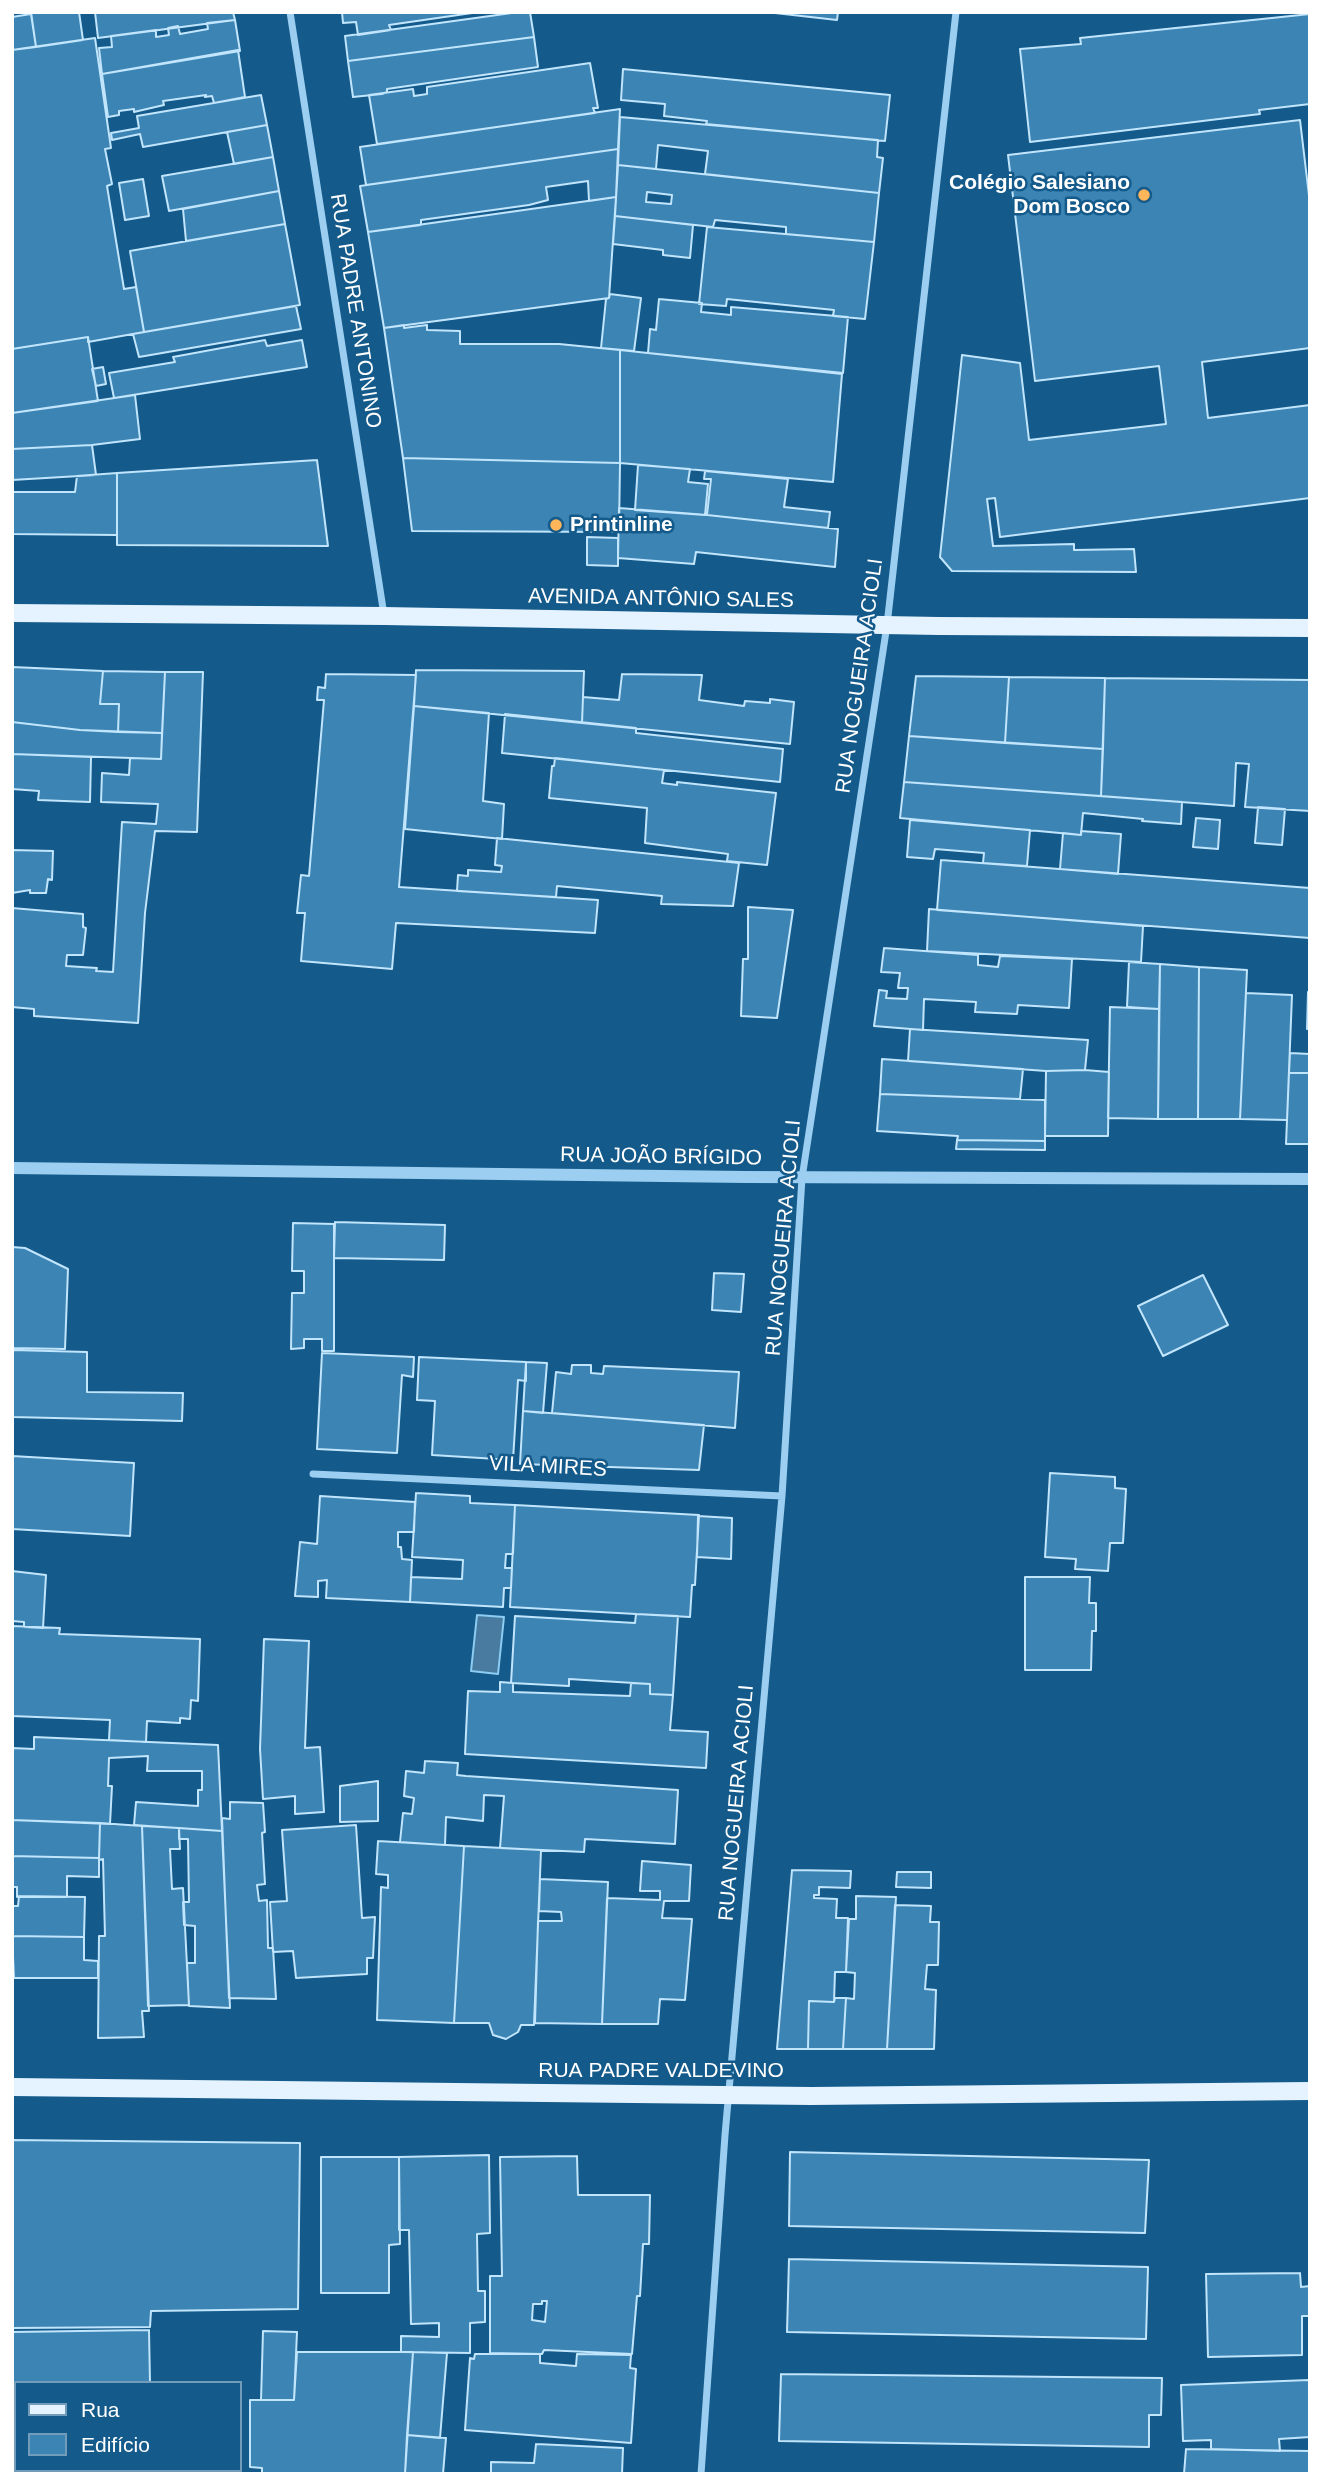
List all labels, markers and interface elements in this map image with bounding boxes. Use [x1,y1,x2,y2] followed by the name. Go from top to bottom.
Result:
[949,170,1130,220] place label: Colégio Salesiano Dom Bosco
[1136,187,1152,203] marker: Colégio Salesiano Dom Bosco
[324,192,386,430] street label: RUA PADRE ANTONINO
[570,512,673,538] place label: Printinline
[548,517,564,533] marker: Printinline
[831,557,889,795] street label: RUA NOGUEIRA ACIOLI
[528,584,794,614] street label: AVENIDA ANTÔNIO SALES
[761,1119,807,1357] street label: RUA NOGUEIRA ACIOLI
[560,1143,762,1171] street label: RUA JOÃO BRÍGIDO
[488,1451,608,1483] street label: VILA MIRES
[714,1684,760,1922] street label: RUA NOGUEIRA ACIOLI
[538,2058,784,2084] street label: RUA PADRE VALDEVINO
[14,2381,242,2472] legend
[81,2398,120,2421] text: Rua
[81,2433,150,2456] text: Edifício

